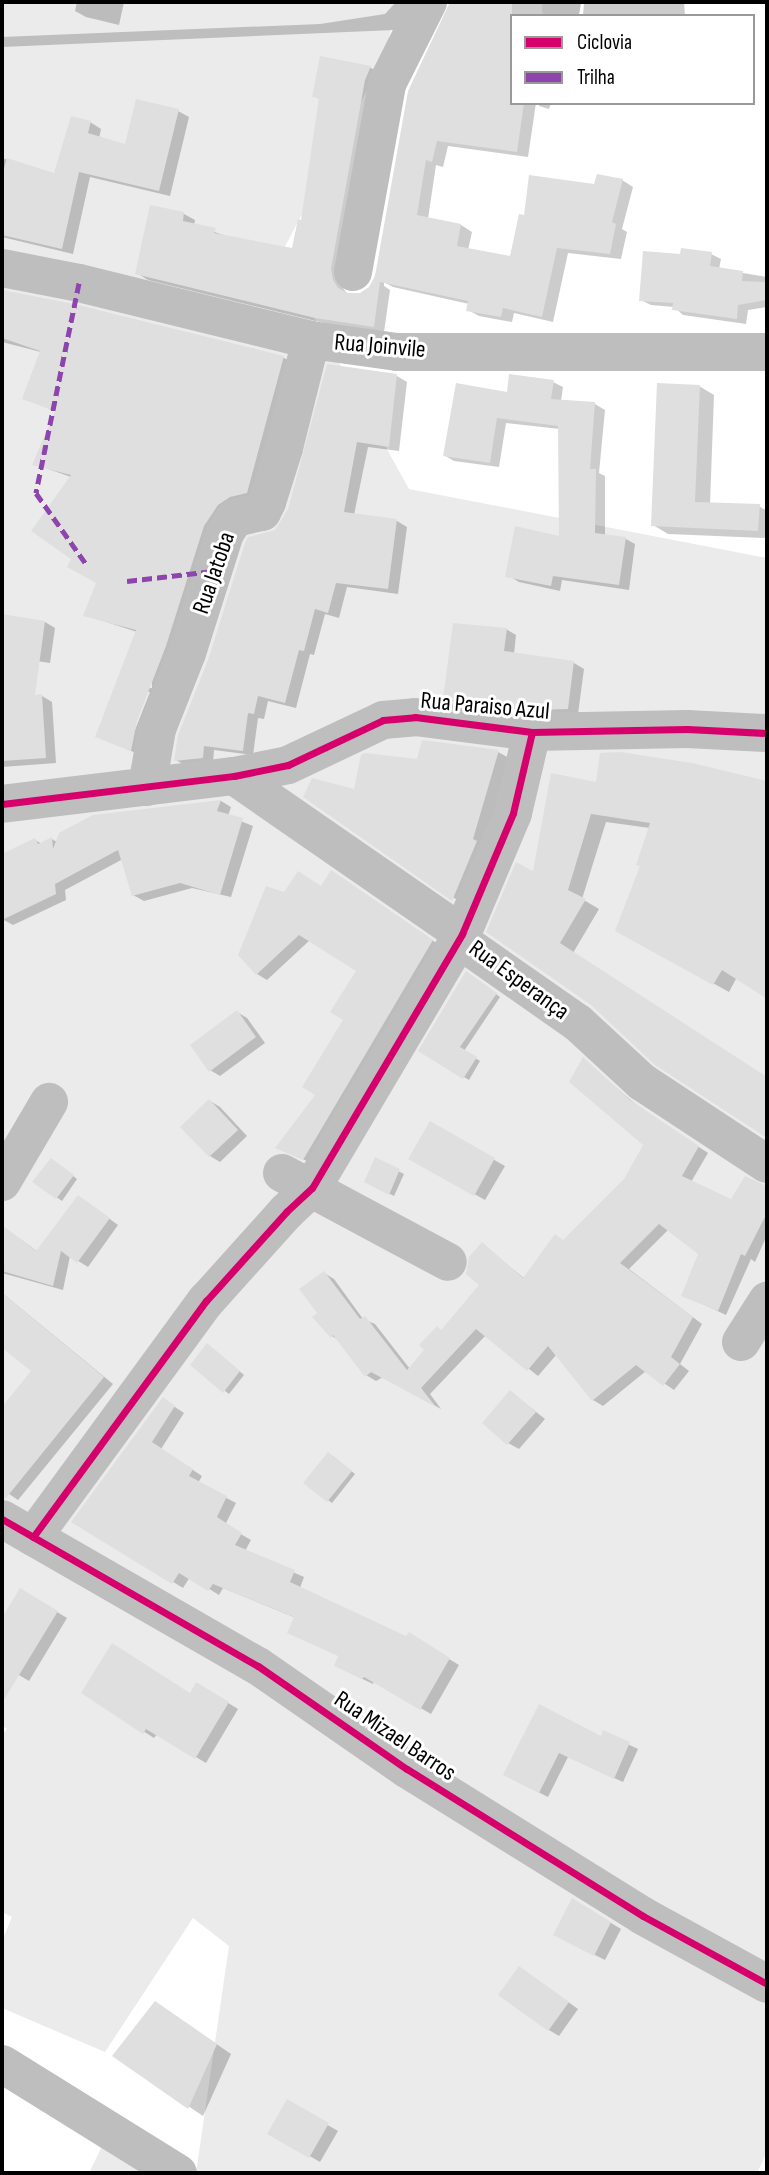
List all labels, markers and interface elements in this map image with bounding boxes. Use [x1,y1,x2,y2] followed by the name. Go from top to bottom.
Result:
[510,14,755,105] legend
[577,30,632,55] text: Ciclovia
[577,65,615,90] text: Trilha
[333,328,427,364] street label: Rua Joinvile
[187,528,241,618] street label: Rua Jatoba
[419,686,551,726] street label: Rua Paraiso Azul
[463,934,575,1026] street label: Rua Esperança
[329,1685,461,1787] street label: Rua Mizael Barros

